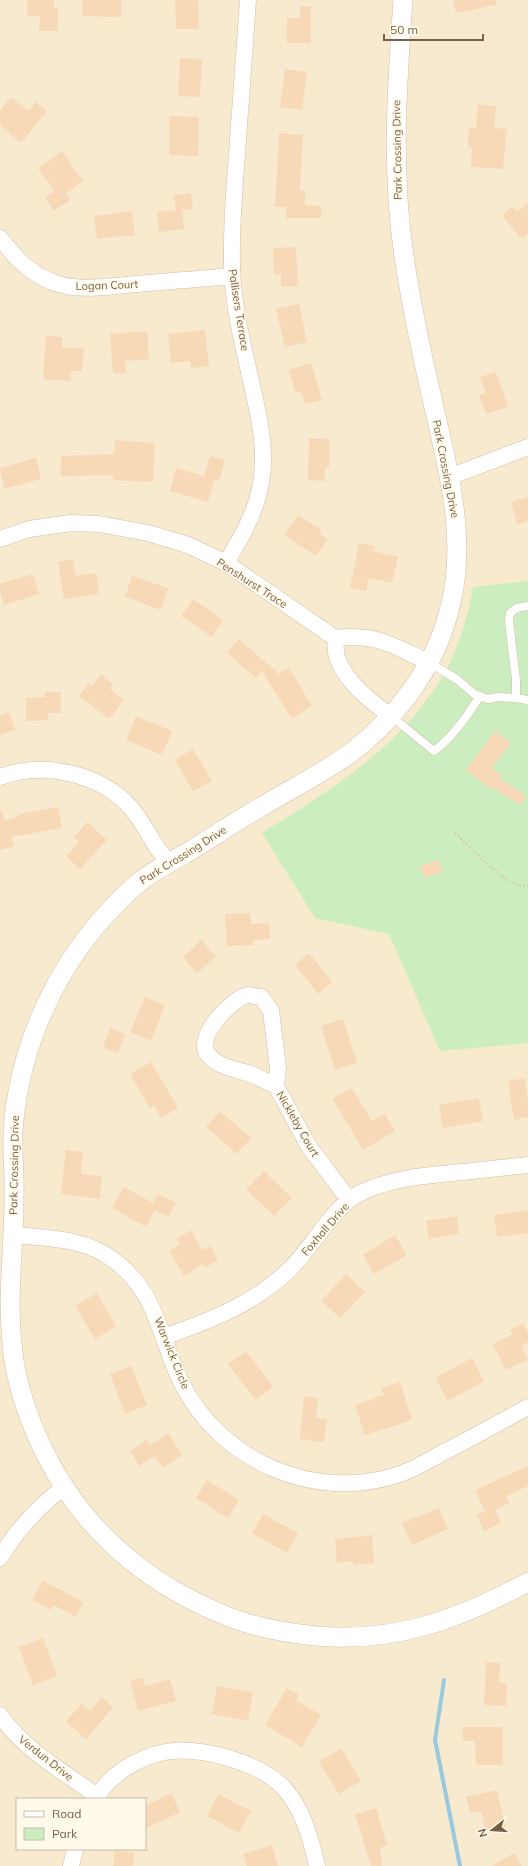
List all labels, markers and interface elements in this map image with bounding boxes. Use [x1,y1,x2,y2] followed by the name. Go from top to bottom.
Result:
[384,16,483,42] scale bar
[390,22,418,37] text: 50 m
[389,100,405,200] street label: Park Crossing Drive
[226,268,252,352] street label: Pallisers Terrace
[75,277,139,293] street label: Logan Court
[430,419,462,519] street label: Park Crossing Drive
[214,555,290,611] street label: Penshurst Trace
[137,823,229,887] street label: Park Crossing Drive
[274,1089,323,1160] street label: Nickleby Court
[6,1115,22,1215] street label: Park Crossing Drive
[298,1200,352,1258] street label: Foxhall Drive
[151,1315,193,1391] street label: Warwick Circle
[16,1732,76,1784] street label: Verdun Drive
[16,1798,146,1850] legend
[52,1806,81,1821] text: Road
[472,1810,512,1850] north arrow
[52,1826,78,1841] text: Park
[475,1827,490,1839] text: N

